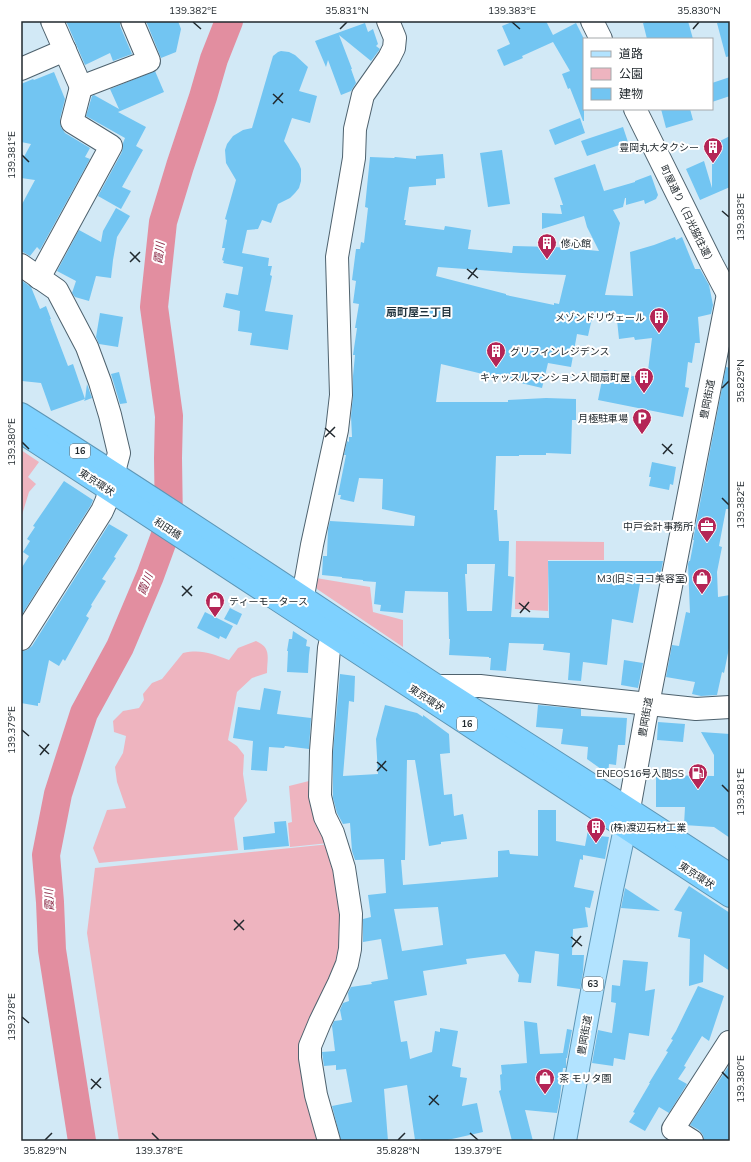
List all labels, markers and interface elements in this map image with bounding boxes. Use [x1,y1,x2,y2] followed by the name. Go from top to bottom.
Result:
[169,4,217,17] text: 139.382°E
[325,4,369,17] text: 35.831°N
[488,4,536,17] text: 139.383°E
[677,4,721,17] text: 35.830°N
[583,38,713,110] legend
[619,46,643,61] text: 道路
[619,66,643,81] text: 公園
[619,86,643,101] text: 建物
[5,131,18,179] text: 139.381°E
[702,136,724,164] building icon: 豊岡丸大タクシー
[619,141,699,154] place label: 豊岡丸大タクシー
[658,163,718,268] street label: 町屋通り（日光脇往還）
[734,193,747,241] text: 139.383°E
[536,232,558,260] building icon: 修心館
[560,237,591,250] place label: 修心館
[151,240,167,265] water label: 霞川
[386,305,452,319] district label: 扇町屋三丁目
[648,306,670,334] building icon: メゾンドリヴェール
[555,311,645,324] place label: メゾンドリヴェール
[485,340,507,368] building icon: グリフィンレジデンス
[510,345,610,358] place label: グリフィンレジデンス
[734,359,747,403] text: 35.829°N
[633,366,655,394] building icon: キャッスルマンション入間扇町屋
[480,371,630,384] place label: キャッスルマンション入間扇町屋
[697,378,718,420] street label: 豊岡街道
[631,407,653,435] parking icon: 月極駐車場
[578,412,628,425] place label: 月極駐車場
[5,418,18,466] text: 139.380°E
[70,444,90,458] road number: 16
[76,466,117,499] street label: 東京環状
[734,481,747,529] text: 139.382°E
[152,515,184,542] street label: 和田橋
[696,515,718,543] office icon: 中戸会計事務所
[623,520,693,533] place label: 中戸会計事務所
[691,567,713,595] shop icon: M3(旧ミヨコ美容室)
[134,570,156,597] water label: 霞川
[597,572,688,585] place label: M3(旧ミヨコ美容室)
[204,590,226,618] shop icon: ティーモータース
[229,595,308,608] place label: ティーモータース
[406,682,447,715] street label: 東京環状
[636,696,655,738] street label: 豊岡街道
[5,706,18,754] text: 139.379°E
[457,717,477,731] road number: 16
[687,762,709,790] fuel station icon: ENEOS16号入間SS
[596,767,684,780] place label: ENEOS16号入間SS
[734,768,747,816] text: 139.381°E
[585,816,607,844] building icon: (株)渡辺石材工業
[610,821,686,834] place label: (株)渡辺石材工業
[676,859,717,892] street label: 東京環状
[41,888,57,911] water label: 霞川
[583,977,603,991] road number: 63
[5,993,18,1041] text: 139.378°E
[575,1014,594,1056] street label: 豊岡街道
[734,1055,747,1103] text: 139.380°E
[534,1067,556,1095] shop icon: 茶 モリタ園
[559,1072,612,1085] place label: 茶 モリタ園
[23,1144,67,1157] text: 35.829°N
[135,1144,183,1157] text: 139.378°E
[376,1144,420,1157] text: 35.828°N
[454,1144,502,1157] text: 139.379°E

